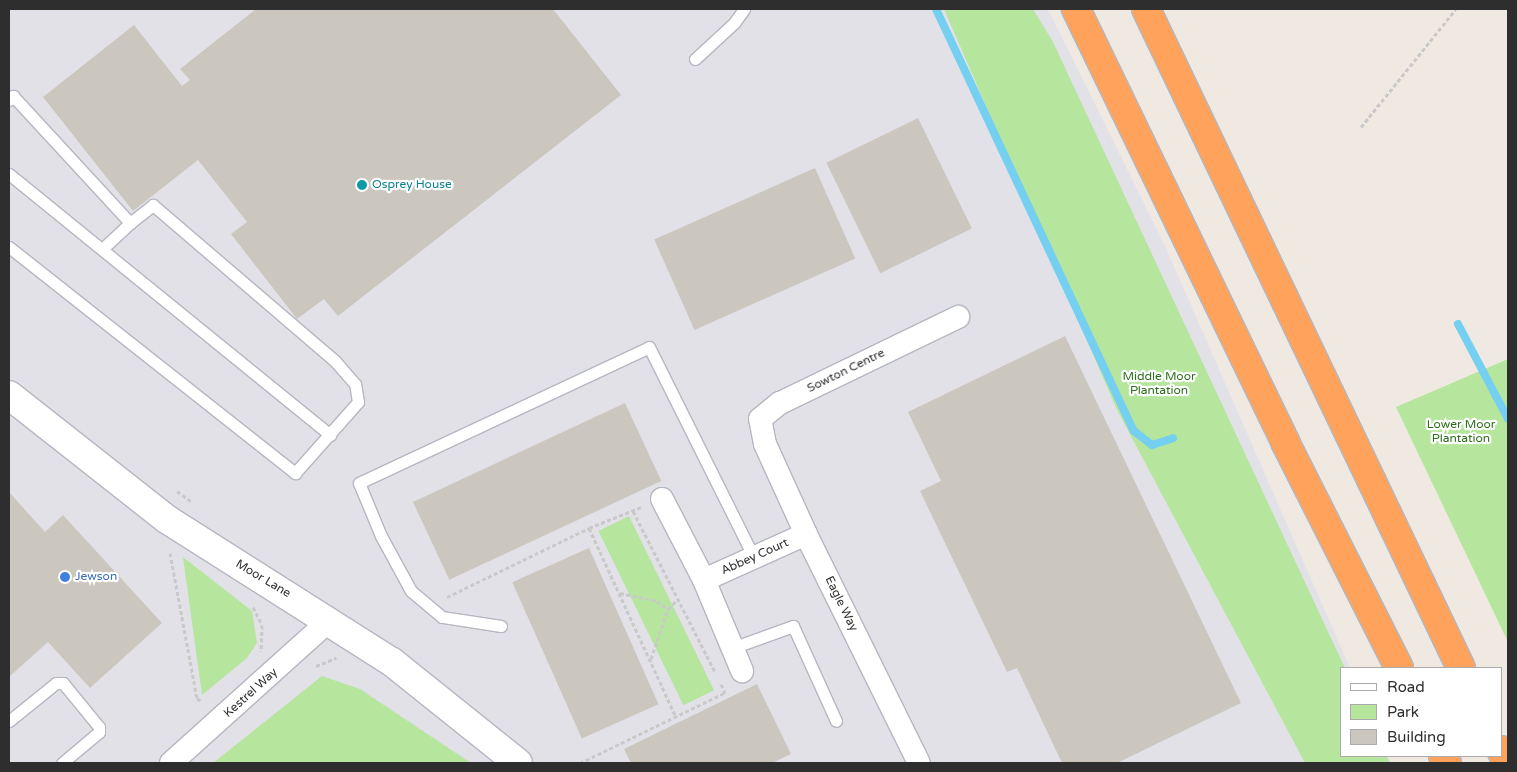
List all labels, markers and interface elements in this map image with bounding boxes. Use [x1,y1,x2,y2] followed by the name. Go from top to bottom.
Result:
[372,178,452,192] place label: Osprey House
[356,179,368,191] marker: Osprey House
[805,346,887,396] street label: Sowton Centre
[1122,370,1196,398] park label: Middle Moor Plantation
[1427,418,1495,446] park label: Lower Moor Plantation
[719,536,791,578] street label: Abbey Court
[233,557,293,601] street label: Moor Lane
[75,570,117,584] place label: Jewson
[59,571,71,583] marker: Jewson
[821,574,861,634] street label: Eagle Way
[221,665,281,721] street label: Kestrel Way
[1340,667,1502,757] legend
[1387,678,1425,696] text: Road
[1387,703,1419,721] text: Park
[1387,728,1446,746] text: Building

